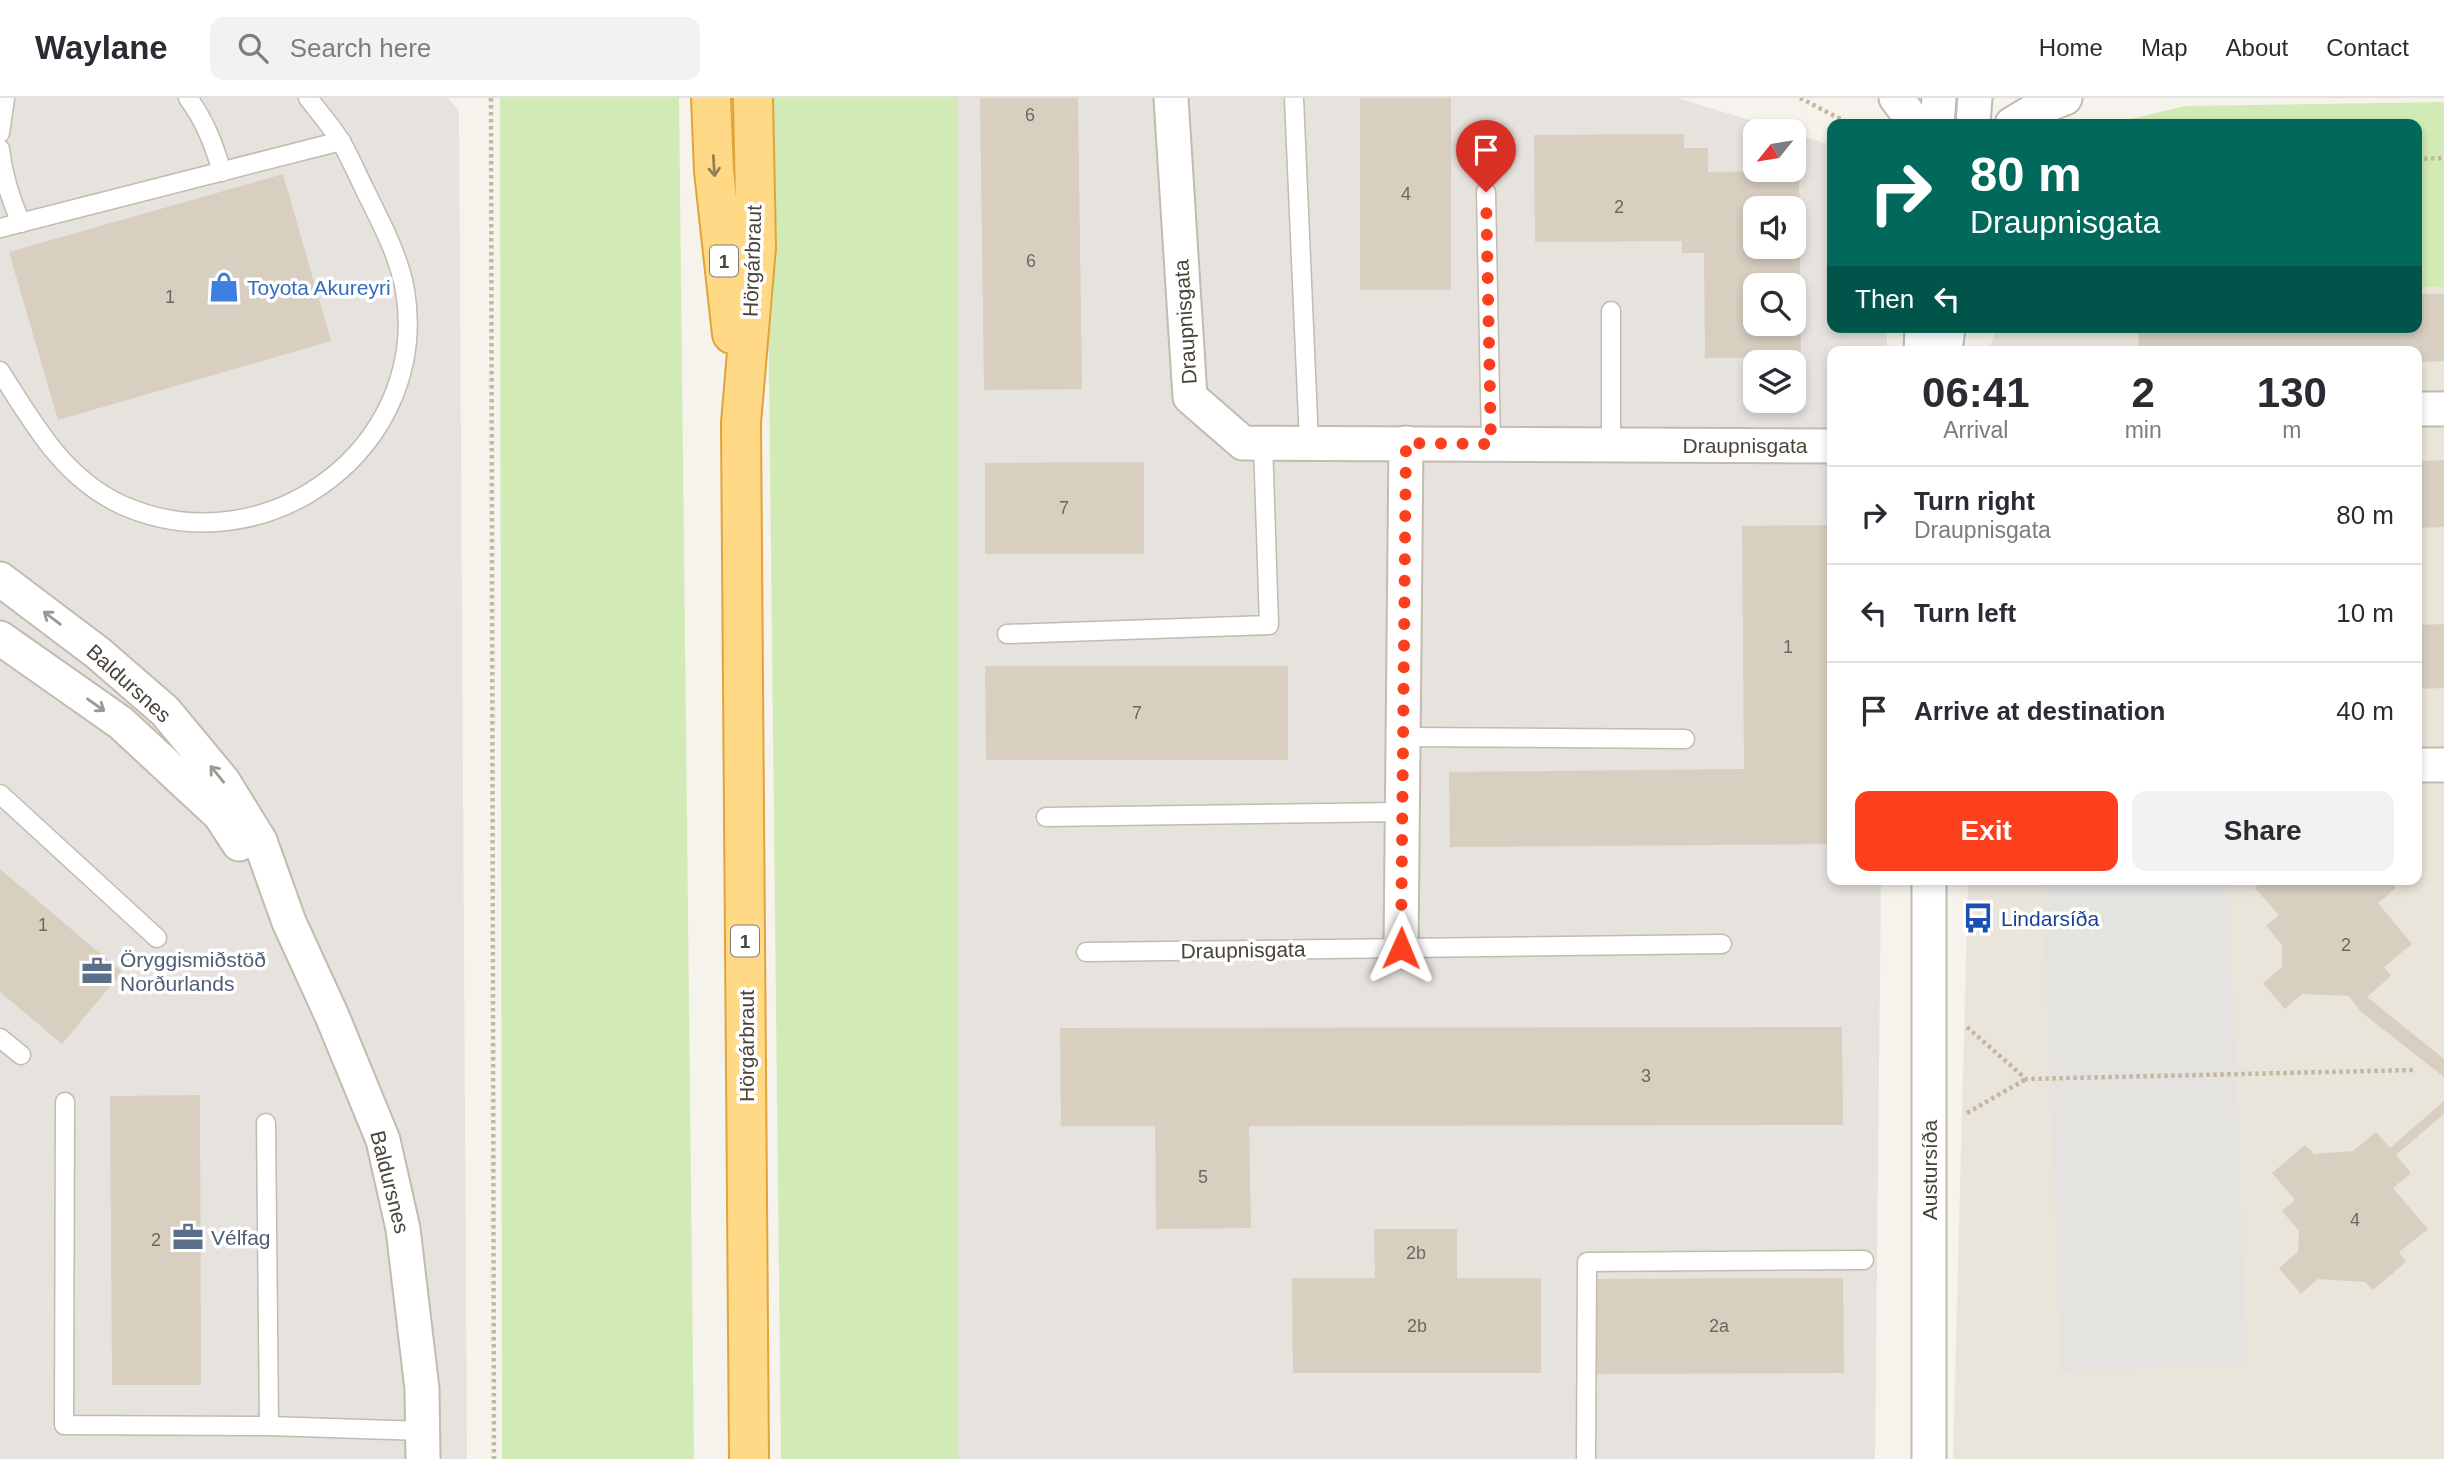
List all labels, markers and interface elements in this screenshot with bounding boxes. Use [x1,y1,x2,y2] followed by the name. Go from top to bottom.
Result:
[210,17,700,80] search box
[35,29,168,66] text: Waylane
[234,29,272,67] icon: search
[290,33,431,63] text: Search here
[2039,34,2103,61] text: Home
[2141,34,2188,61] text: Map
[2226,34,2288,61] text: About
[2326,34,2409,61] text: Contact
[1025,105,1035,125] house number: 6
[1743,119,1806,182] north arrow
[1743,119,1806,413] map controls
[1456,120,1516,192] pin
[1467,131,1505,169] icon: arrive
[1855,147,1946,238] icon: right
[1970,147,2082,201] text: 80 m
[708,154,721,177] one-way arrow
[1401,184,1411,204] house number: 4
[1743,196,1806,259] button: sound
[1614,197,1624,217] house number: 2
[739,204,765,317] street label: Hörgárbraut
[1970,204,2160,240] text: Draupnisgata
[710,246,738,276] road number: 1
[1026,251,1036,271] house number: 6
[1169,259,1201,385] street label: Draupnisgata
[207,270,241,304] shop icon: Toyota Akureyri
[1743,273,1806,336] button: search
[247,276,391,299] place label: Toyota Akureyri
[1928,280,1966,318] icon: left
[1855,284,1914,314] text: Then
[165,287,175,307] house number: 1
[1743,350,1806,413] button: layers
[1922,369,2030,416] text: 06:41
[2131,369,2155,416] text: 2
[2257,369,2327,416] text: 130
[1943,417,2008,443] text: Arrival
[2125,417,2162,443] text: min
[2282,417,2301,443] text: m
[1683,434,1808,457] street label: Draupnisgata
[1914,486,2035,516] text: Turn right
[1855,496,1893,534] icon: right
[1059,498,1069,518] house number: 7
[2336,500,2394,530] text: 80 m
[1914,517,2051,543] text: Draupnisgata
[1855,594,1893,632] icon: left
[1914,598,2016,628] text: Turn left
[2336,598,2394,628] text: 10 m
[43,611,62,626] one-way arrow
[1783,637,1793,657] house number: 1
[82,639,176,727] street label: Baldursnes
[1855,692,1893,730] icon: arrive
[1914,696,2165,726] text: Arrive at destination
[2336,696,2394,726] text: 40 m
[86,698,105,712] one-way arrow
[1132,703,1142,723] house number: 7
[209,765,224,783] one-way arrow
[1855,791,2118,871] button: Exit
[2132,791,2394,871] button: Share
[1961,901,1995,935] bus stop icon: Lindarsíða
[2001,907,2099,930] place label: Lindarsíða
[1364,911,1438,985] position arrow
[38,915,48,935] house number: 1
[731,926,759,956] road number: 1
[2341,935,2351,955] house number: 2
[1180,937,1306,963] street label: Draupnisgata
[120,948,266,995] place label: Öryggismiðstöð Norðurlands
[80,954,114,988] office icon: Öryggismiðstöð Norðurlands
[735,990,758,1102] street label: Hörgárbraut
[1641,1066,1651,1086] house number: 3
[1918,1119,1941,1220] street label: Austursíða
[366,1128,414,1236] street label: Baldursnes
[1198,1167,1208,1187] house number: 5
[2350,1210,2360,1230] house number: 4
[171,1220,205,1254] office icon: Vélfag
[211,1226,271,1249] place label: Vélfag
[151,1230,161,1250] house number: 2
[1406,1243,1426,1263] house number: 2b
[1407,1316,1427,1336] house number: 2b
[1709,1316,1730,1336] house number: 2a

